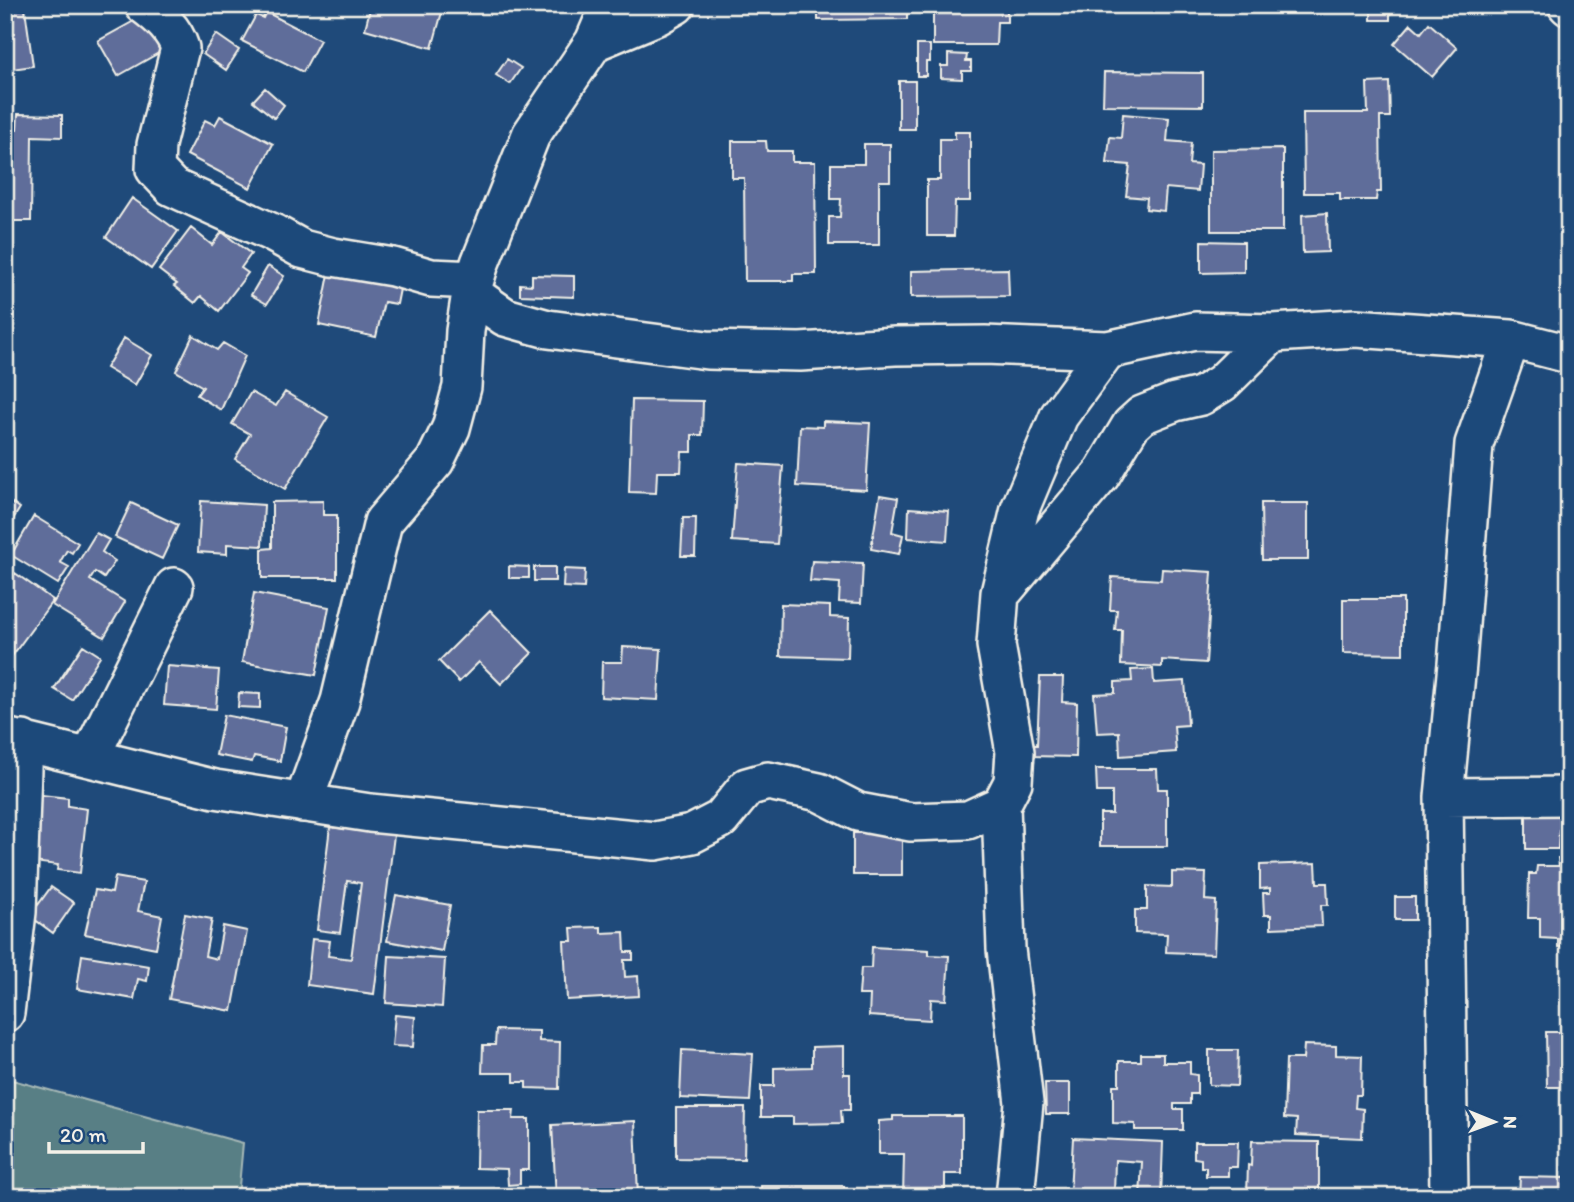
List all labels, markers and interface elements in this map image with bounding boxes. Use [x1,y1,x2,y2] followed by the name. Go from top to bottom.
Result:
[1458,1086,1528,1156] north arrow
[49,1111,144,1155] scale bar
[1499,1116,1522,1129] text: N
[60,1122,107,1147] text: 20 m

